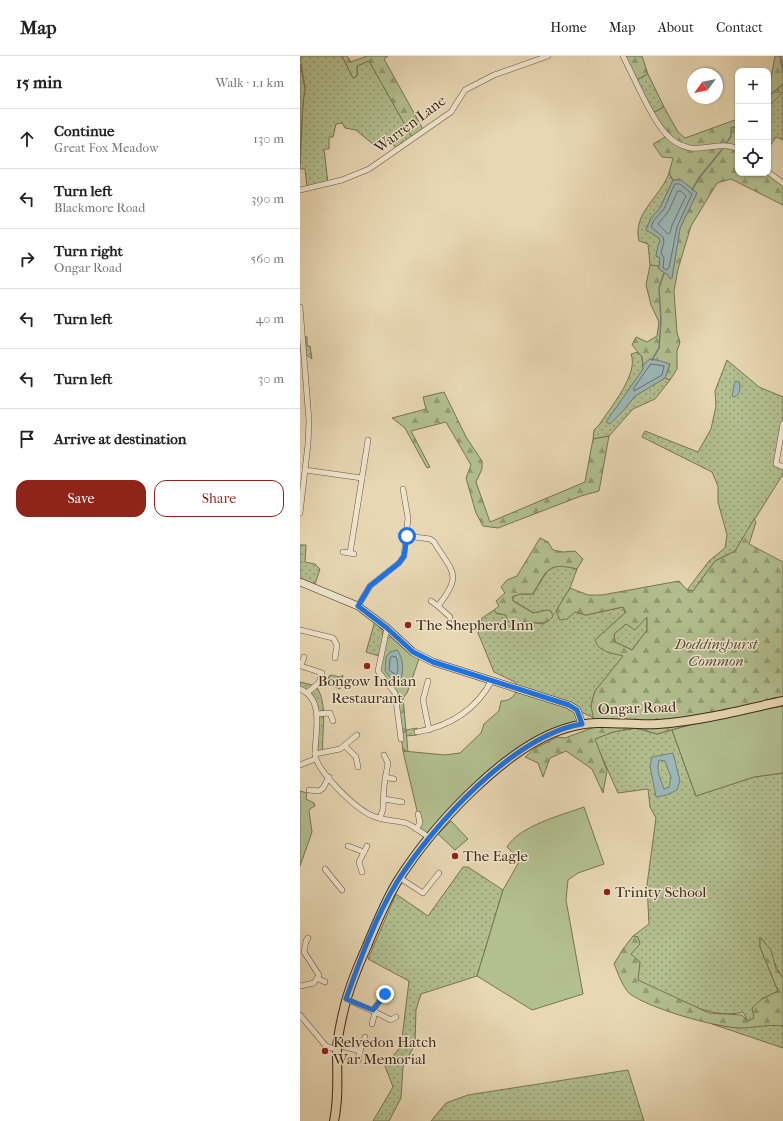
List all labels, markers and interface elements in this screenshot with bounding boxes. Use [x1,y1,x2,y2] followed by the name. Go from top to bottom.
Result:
[20,17,56,39] text: Map
[550,19,587,36] text: Home
[609,19,636,36] text: Map
[658,19,694,36] text: About
[716,19,763,36] text: Contact
[687,68,723,104] north arrow
[735,68,771,176] map controls
[735,68,771,104] button: +
[16,72,62,92] text: 15 min
[216,75,284,90] text: Walk · 1.1 km
[370,91,450,157] street label: Warren Lane
[735,104,771,140] button: −
[54,122,114,140] text: Continue
[16,128,38,150] icon: ahead
[253,131,284,146] text: 130 m
[54,140,159,155] text: Great Fox Meadow
[735,140,771,176] button: locate
[54,182,112,200] text: Turn left
[16,188,38,210] icon: left
[251,191,284,206] text: 390 m
[54,200,145,215] text: Blackmore Road
[54,242,123,260] text: Turn right
[16,248,38,270] icon: right
[251,251,284,266] text: 560 m
[54,260,122,275] text: Ongar Road
[16,308,38,330] icon: left
[54,310,112,328] text: Turn left
[256,311,284,326] text: 40 m
[16,368,38,390] icon: left
[54,370,112,388] text: Turn left
[258,371,284,386] text: 30 m
[16,428,38,450] icon: arrive
[54,430,186,448] text: Arrive at destination
[16,480,146,517] button: Save
[154,480,284,517] button: Share
[398,527,416,545] route start
[416,616,534,634] place label: The Shepherd Inn
[403,620,413,630] marker: The Shepherd Inn
[674,635,759,670] park label: Doddinghurst Common
[362,661,372,671] marker: Bongow Indian Restaurant
[318,672,416,707] place label: Bongow Indian Restaurant
[597,698,677,718] street label: Ongar Road
[463,847,529,865] place label: The Eagle
[450,851,460,861] marker: The Eagle
[615,883,706,901] place label: Trinity School
[602,887,612,897] marker: Trinity School
[376,985,394,1003] route end
[332,1033,437,1068] place label: Kelvedon Hatch War Memorial
[320,1046,330,1056] marker: Kelvedon Hatch War Memorial

